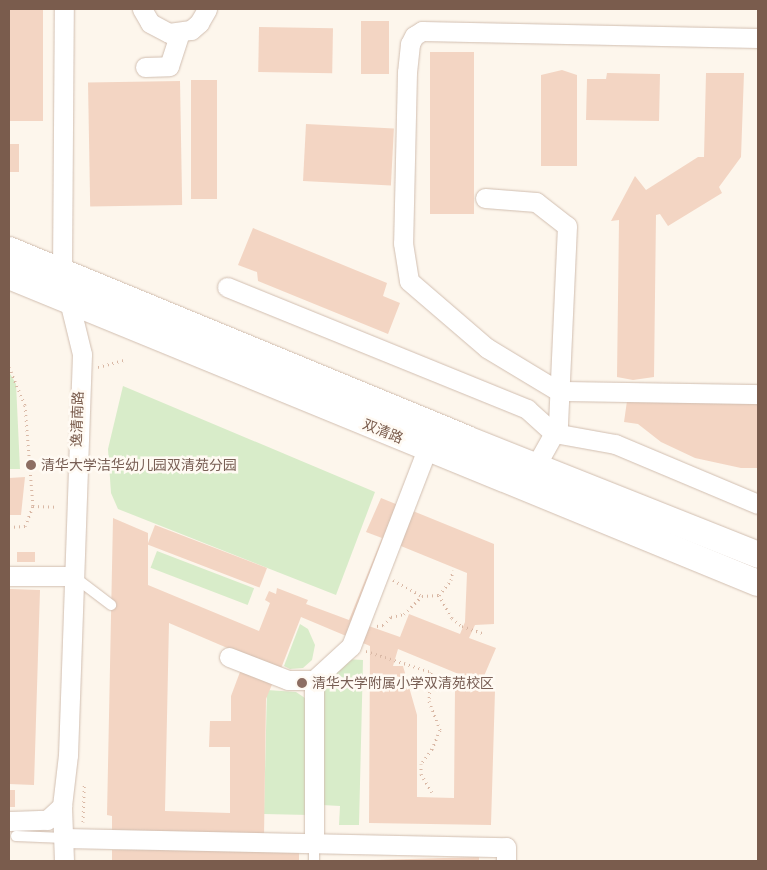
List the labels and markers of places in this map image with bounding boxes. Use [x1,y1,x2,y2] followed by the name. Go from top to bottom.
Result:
[41,457,237,473] place label: 清华大学洁华幼儿园双清苑分园
[25,459,37,471] marker: 清华大学洁华幼儿园双清苑分园
[312,675,494,691] place label: 清华大学附属小学双清苑校区
[296,677,308,689] marker: 清华大学附属小学双清苑校区

